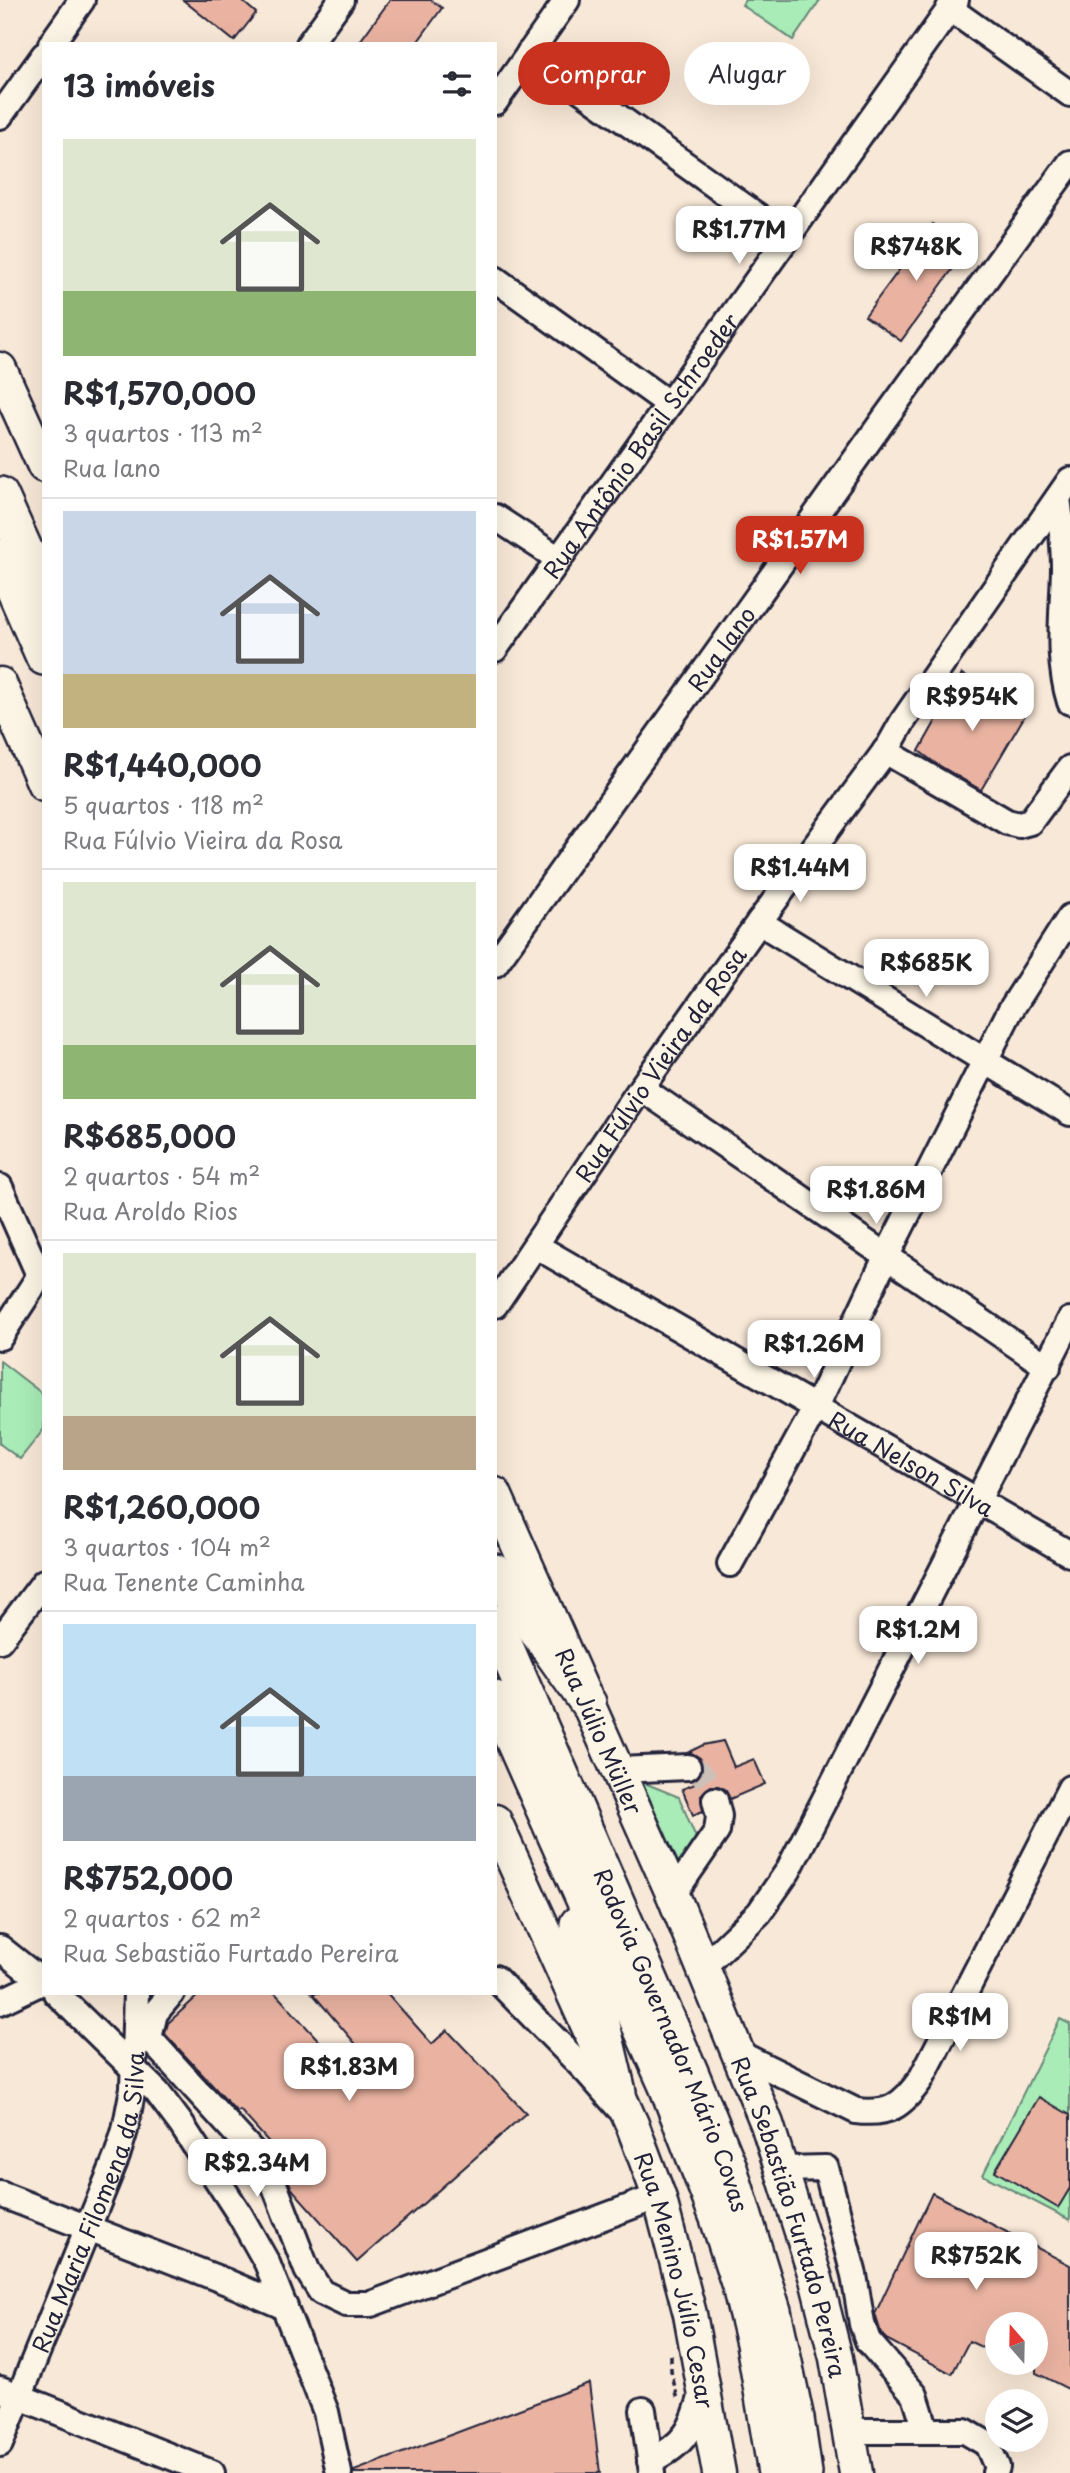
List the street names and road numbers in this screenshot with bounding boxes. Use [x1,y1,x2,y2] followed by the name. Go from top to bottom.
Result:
[533,305,747,585] street label: Rua Antônio Basil Schroeder
[678,598,763,698] street label: Rua Iano
[565,938,754,1189] street label: Rua Fúlvio Vieira da Rosa
[823,1401,1001,1524] street label: Rua Nelson Silva
[548,1642,653,1820] street label: Rua Júlio Müller
[586,1862,759,2216] street label: Rodovia Governador Mário Covas
[22,2051,152,2357] street label: Rua Maria Filomena da Silva
[723,2051,857,2381] street label: Rua Sebastião Furtado Pereira
[626,2146,724,2412] street label: Rua Menino Júlio Cesar

